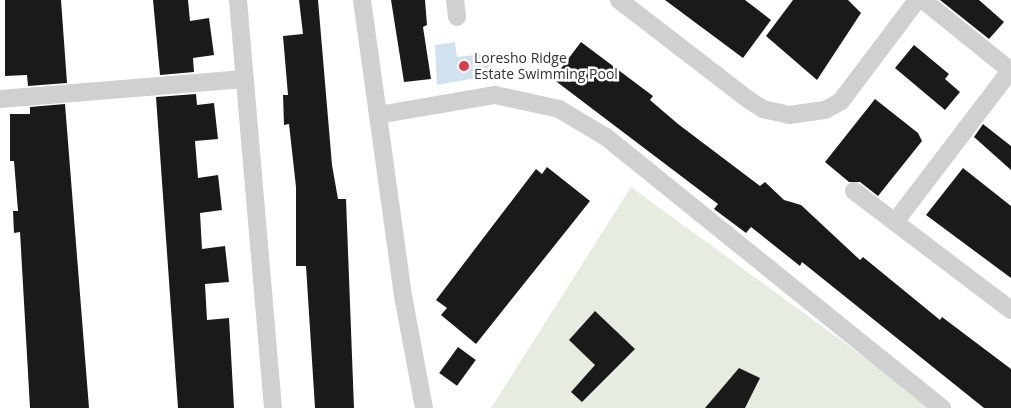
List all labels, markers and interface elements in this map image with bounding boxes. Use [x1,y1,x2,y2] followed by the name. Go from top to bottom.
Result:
[474,50,618,82] place label: Loresho Ridge Estate Swimming Pool
[458,60,470,72] marker: Loresho Ridge Estate Swimming Pool

